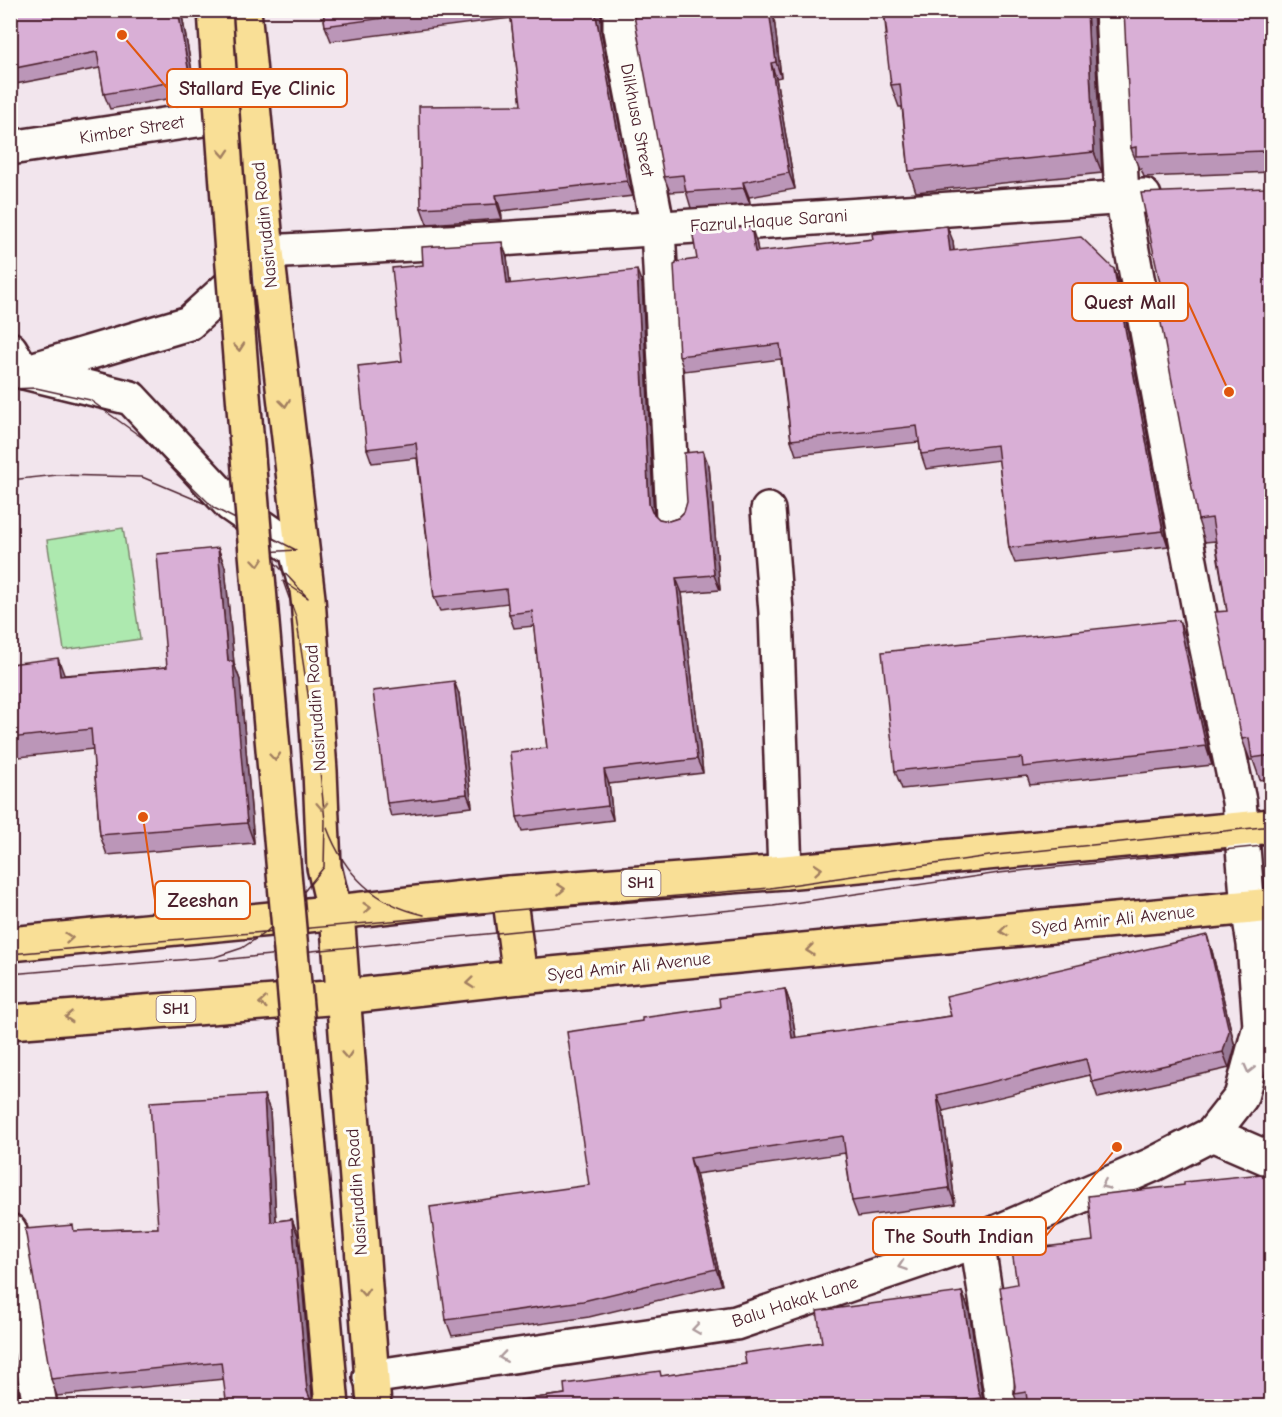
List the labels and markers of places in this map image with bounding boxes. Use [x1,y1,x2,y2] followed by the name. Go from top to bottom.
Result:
[167,69,347,107] callout: Stallard Eye Clinic
[1072,283,1188,321] callout: Quest Mall
[155,881,250,919] callout: Zeeshan
[873,1217,1046,1255] callout: The South Indian

